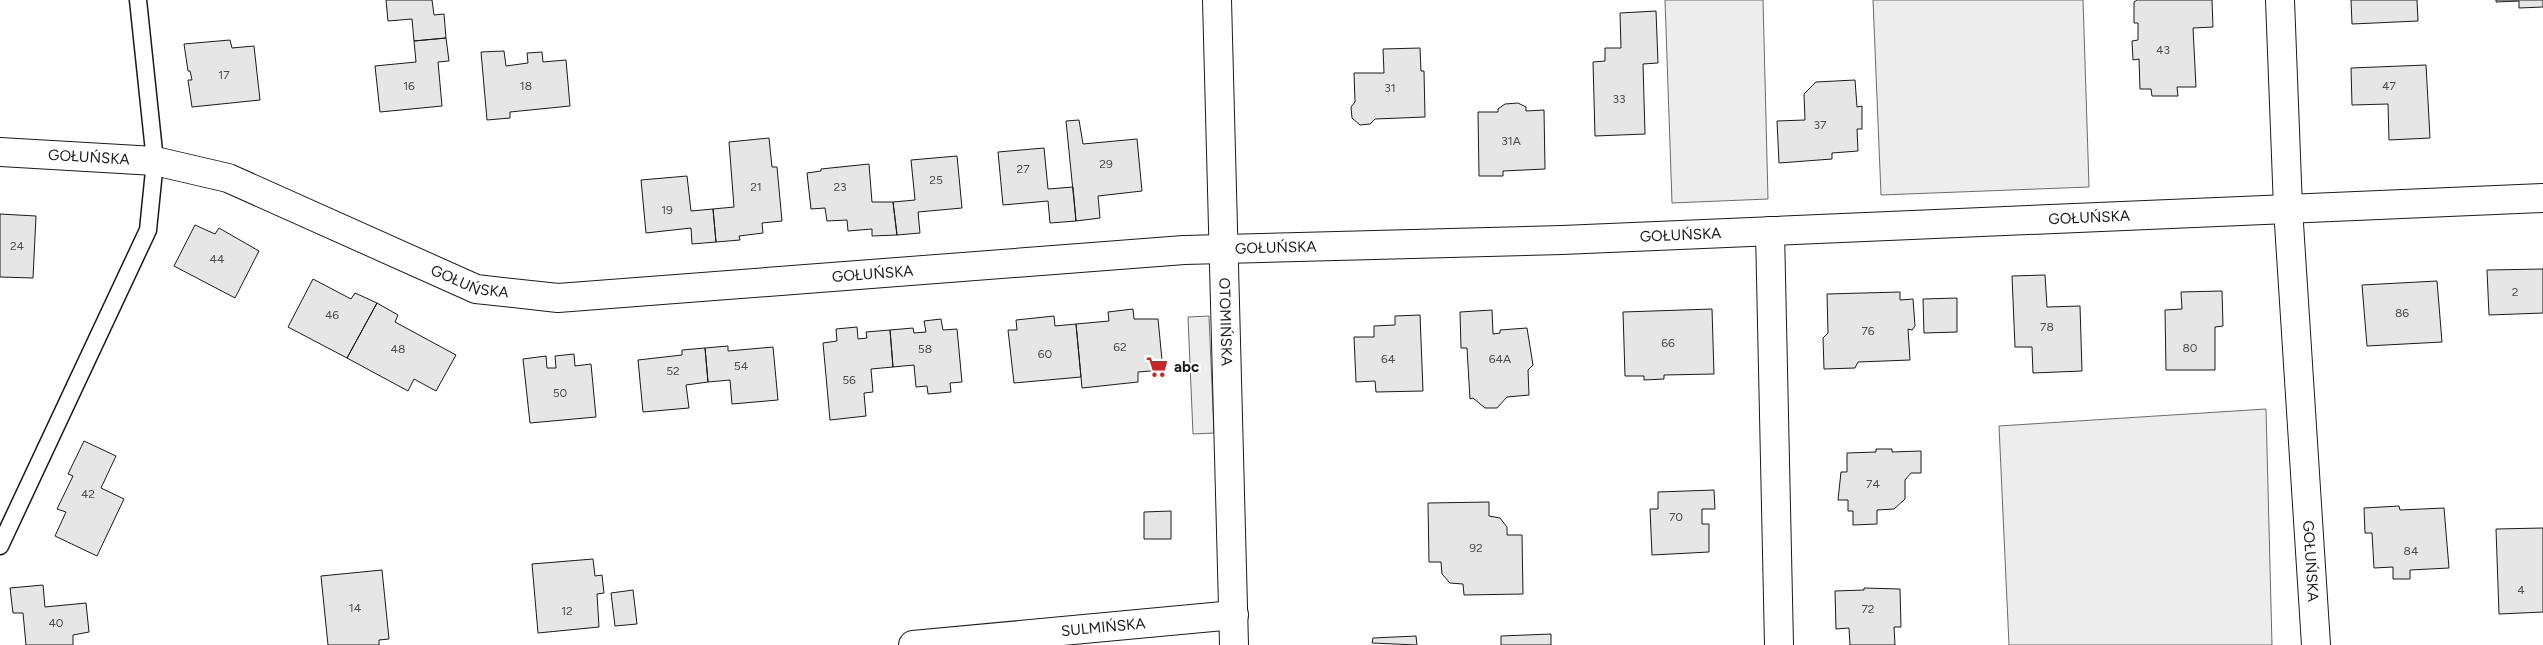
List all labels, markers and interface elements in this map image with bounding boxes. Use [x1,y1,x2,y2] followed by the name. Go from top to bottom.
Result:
[2156,43,2170,57] house number: 43
[218,68,230,82] house number: 17
[403,79,415,93] house number: 16
[520,79,532,93] house number: 18
[2382,79,2396,93] house number: 47
[1384,81,1396,95] house number: 31
[1612,92,1626,106] house number: 33
[1814,118,1827,132] house number: 37
[1501,134,1521,148] house number: 31A
[48,146,130,169] street label: GOŁUŃSKA
[1099,157,1113,171] house number: 29
[1016,162,1030,176] house number: 27
[929,173,943,187] house number: 25
[750,180,762,194] house number: 21
[833,180,847,194] house number: 23
[661,203,673,217] house number: 19
[2048,207,2130,228] street label: GOŁUŃSKA
[1639,224,1722,246] street label: GOŁUŃSKA
[1235,237,1317,258] street label: GOŁUŃSKA
[10,239,25,253] house number: 24
[210,252,225,266] house number: 44
[428,261,510,302] street label: GOŁUŃSKA
[831,262,914,286] street label: GOŁUŃSKA
[1215,277,1236,366] street label: OTOMIŃSKA
[2512,285,2518,299] house number: 2
[2395,306,2409,320] house number: 86
[325,308,339,322] house number: 46
[2040,320,2054,334] house number: 78
[1861,324,1875,338] house number: 76
[1661,336,1675,350] house number: 66
[1113,340,1127,354] house number: 62
[2182,341,2198,355] house number: 80
[391,342,405,356] house number: 48
[918,342,932,356] house number: 58
[1038,347,1053,361] house number: 60
[1381,352,1396,366] house number: 64
[1489,352,1511,366] house number: 64A
[1144,354,1170,380] supermarket icon: abc
[1174,358,1199,376] place label: abc
[734,359,749,373] house number: 54
[666,364,680,378] house number: 52
[842,373,856,387] house number: 56
[553,386,568,400] house number: 50
[1866,477,1880,491] house number: 74
[81,487,95,501] house number: 42
[1669,510,1683,524] house number: 70
[2299,520,2322,602] street label: GOŁUŃSKA
[1469,541,1483,555] house number: 92
[2404,544,2419,558] house number: 84
[2517,583,2525,597] house number: 4
[349,601,362,615] house number: 14
[1861,602,1875,616] house number: 72
[561,604,573,618] house number: 12
[1060,614,1146,640] street label: SULMIŃSKA
[48,616,64,630] house number: 40

